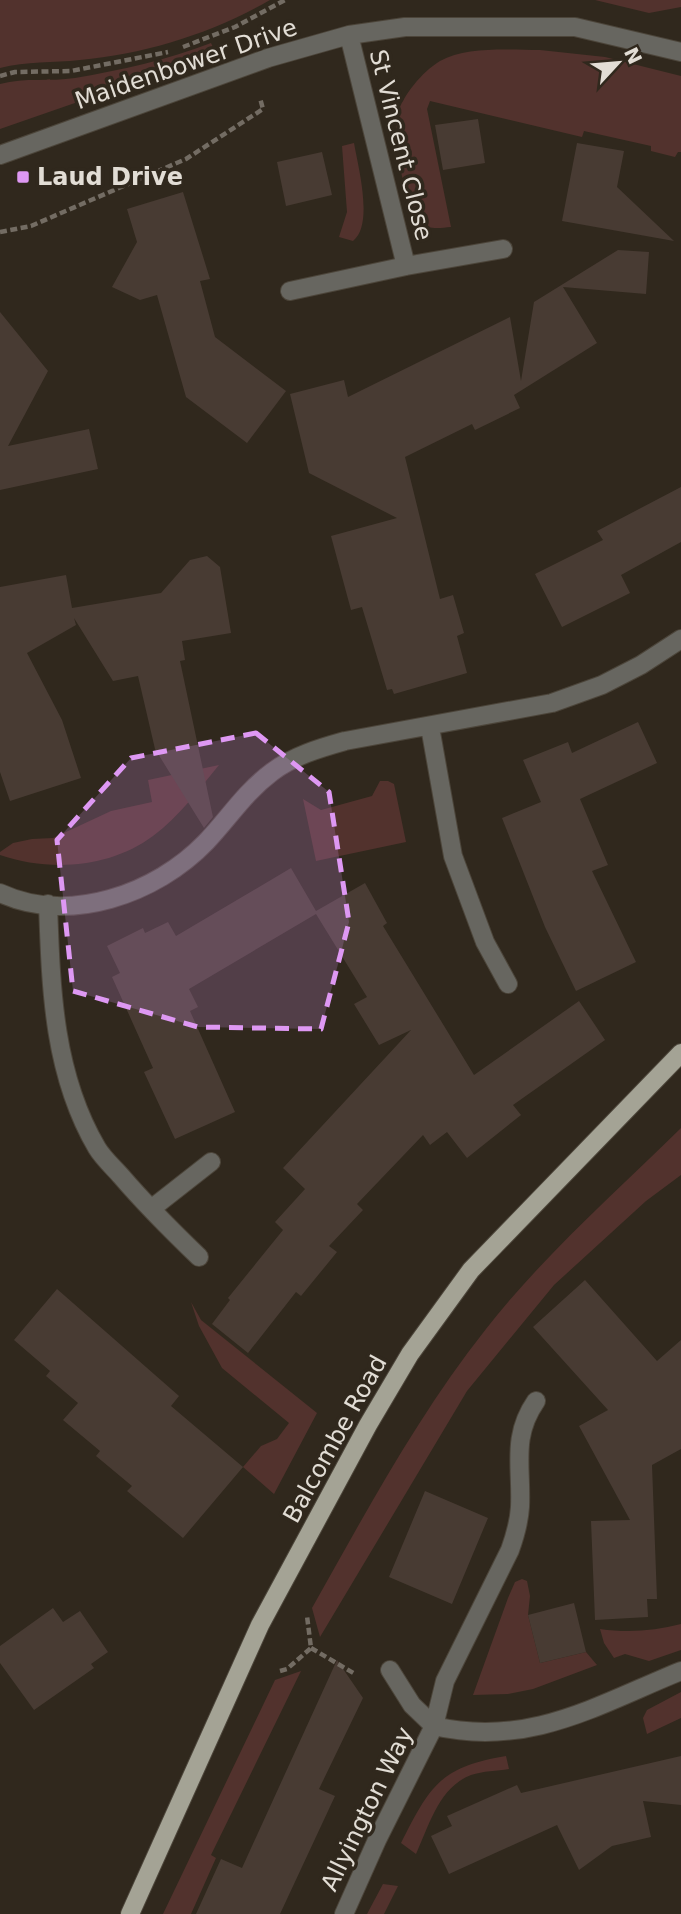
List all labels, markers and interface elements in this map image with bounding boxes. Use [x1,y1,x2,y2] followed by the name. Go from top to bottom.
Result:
[71,13,301,115] street label: Maidenbower Drive
[583,28,653,98] north arrow
[620,44,647,68] text: N
[364,47,438,243] street label: St Vincent Close
[37,163,183,191] place label: Laud Drive
[15,169,31,185] marker: Laud Drive
[277,1350,393,1528] street label: Balcombe Road
[315,1722,419,1896] street label: Allyington Way

